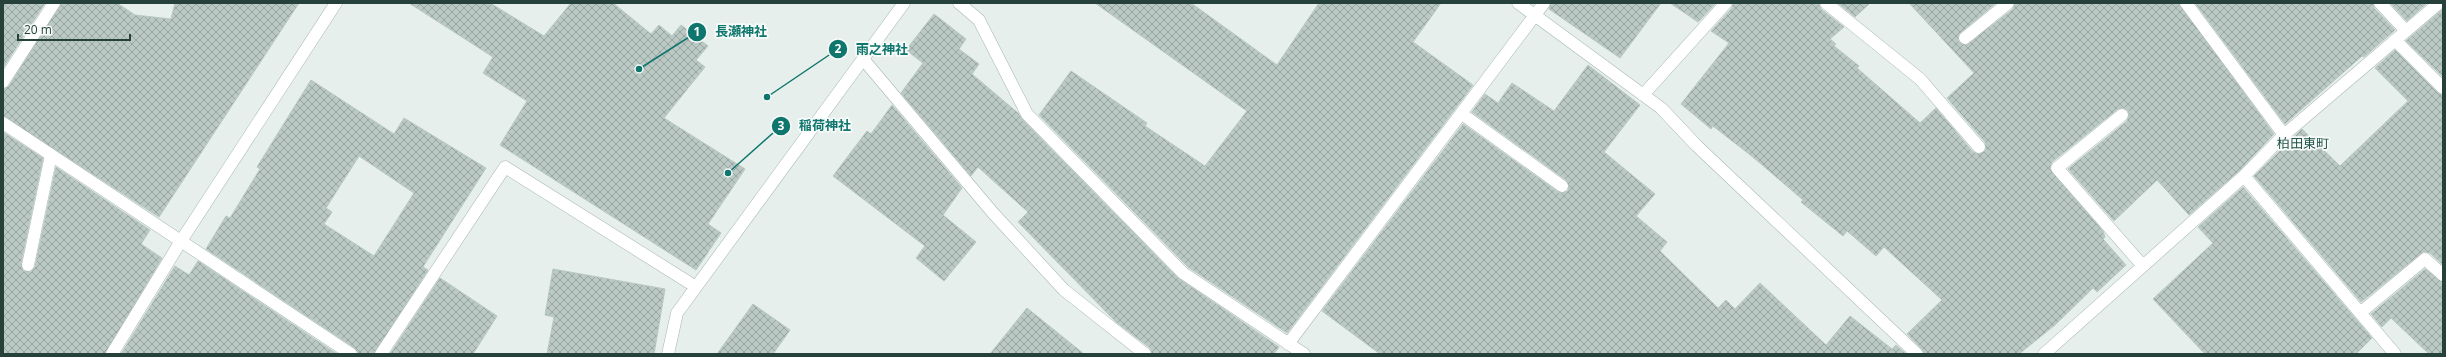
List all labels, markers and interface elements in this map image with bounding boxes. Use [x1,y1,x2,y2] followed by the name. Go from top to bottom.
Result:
[18,16,130,42] scale bar
[687,19,775,44] callout: 長瀬神社
[24,21,52,38] text: 20 m
[715,22,767,40] text: 長瀬神社
[694,23,700,40] text: 1
[828,37,916,62] callout: 雨之神社
[835,40,842,57] text: 2
[856,40,908,58] text: 雨之神社
[771,113,859,138] callout: 稲荷神社
[799,116,851,134] text: 稲荷神社
[778,117,785,134] text: 3
[2277,134,2329,152] district label: 柏田東町

